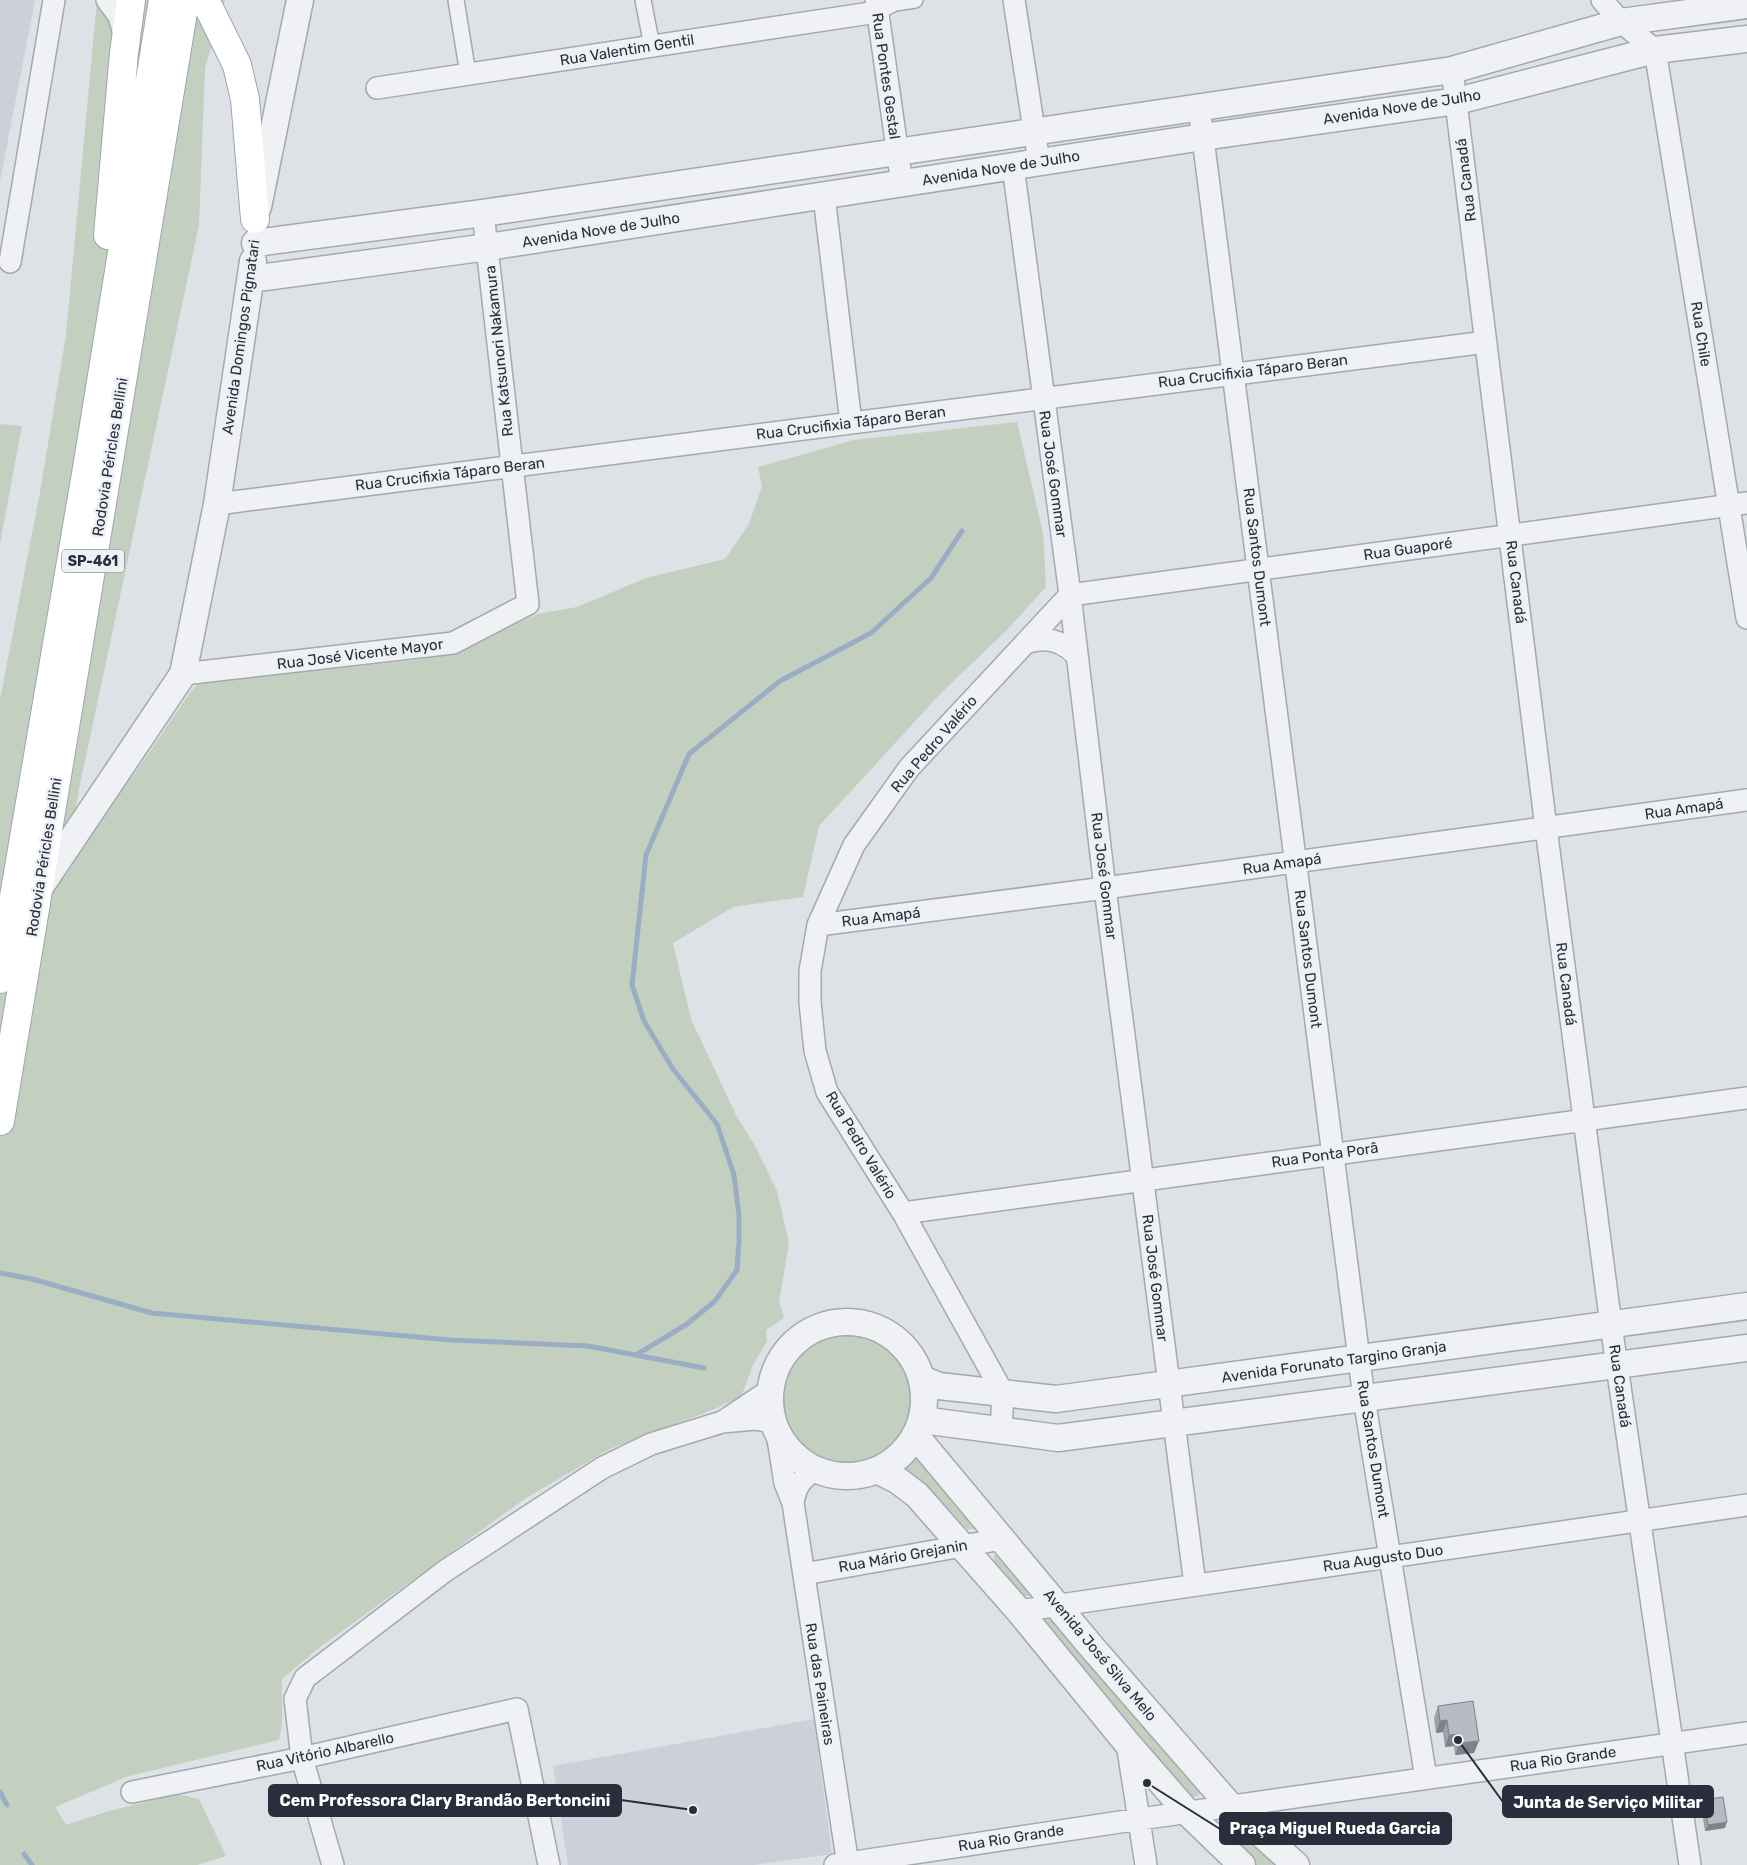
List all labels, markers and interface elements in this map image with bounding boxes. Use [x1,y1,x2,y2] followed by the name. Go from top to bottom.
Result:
[868,12,904,140] street label: Rua Pontes Gestal
[558,30,696,70] street label: Rua Valentim Gentil
[1322,86,1482,128] street label: Avenida Nove de Julho
[1452,137,1480,223] street label: Rua Canadá
[921,147,1081,189] street label: Avenida Nove de Julho
[521,209,681,251] street label: Avenida Nove de Julho
[218,238,264,436] street label: Avenida Domingos Pignatari
[481,265,517,437] street label: Rua Katsunori Nakamura
[1687,300,1715,368] street label: Rua Chile
[1157,350,1349,392] street label: Rua Crucifixia Táparo Beran
[89,376,131,538] street label: Rodovia Péricles Bellini
[755,402,947,444] street label: Rua Crucifixia Táparo Beran
[1035,409,1071,539] street label: Rua José Gommar
[354,453,546,495] street label: Rua Crucifixia Táparo Beran
[1240,487,1274,627] street label: Rua Santos Dumont
[1362,534,1454,564] street label: Rua Guaporé
[1502,539,1530,625] street label: Rua Canadá
[62,550,124,572] road number: SP-461
[276,635,445,673] street label: Rua José Vicente Mayor
[887,692,981,796] street label: Rua Pedro Valério
[23,776,65,938] street label: Rodovia Péricles Bellini
[1643,795,1725,823] street label: Rua Amapá
[1087,811,1121,941] street label: Rua José Gommar
[1241,850,1323,878] street label: Rua Amapá
[1291,889,1325,1029] street label: Rua Santos Dumont
[841,903,921,931] street label: Rua Amapá
[1552,941,1580,1027] street label: Rua Canadá
[822,1088,900,1202] street label: Rua Pedro Valério
[1270,1139,1380,1171] street label: Rua Ponta Porâ
[1138,1213,1172,1343] street label: Rua José Gommar
[1220,1337,1448,1387] street label: Avenida Forunato Targino Granja
[1605,1343,1635,1429] street label: Rua Canadá
[1353,1379,1393,1519] street label: Rua Santos Dumont
[837,1536,969,1576] street label: Rua Mário Grejanin
[1322,1541,1444,1575] street label: Rua Augusto Duo
[1040,1585,1160,1725] street label: Avenida José Silva Melo
[801,1622,839,1747] street label: Rua das Paineiras
[255,1729,395,1775] street label: Rua Vitório Albarello
[1509,1743,1617,1775] street label: Rua Rio Grande
[269,1785,621,1816] callout: Cem Professora Clary Brandão Bertoncini
[1503,1786,1713,1817] callout: Junta de Serviço Militar
[280,1791,610,1810] text: Cem Professora Clary Brandão Bertoncini
[1513,1793,1704,1812] text: Junta de Serviço Militar
[1220,1813,1451,1844] callout: Praça Miguel Rueda Garcia
[1230,1819,1440,1838] text: Praça Miguel Rueda Garcia
[957,1821,1065,1855] street label: Rua Rio Grande

